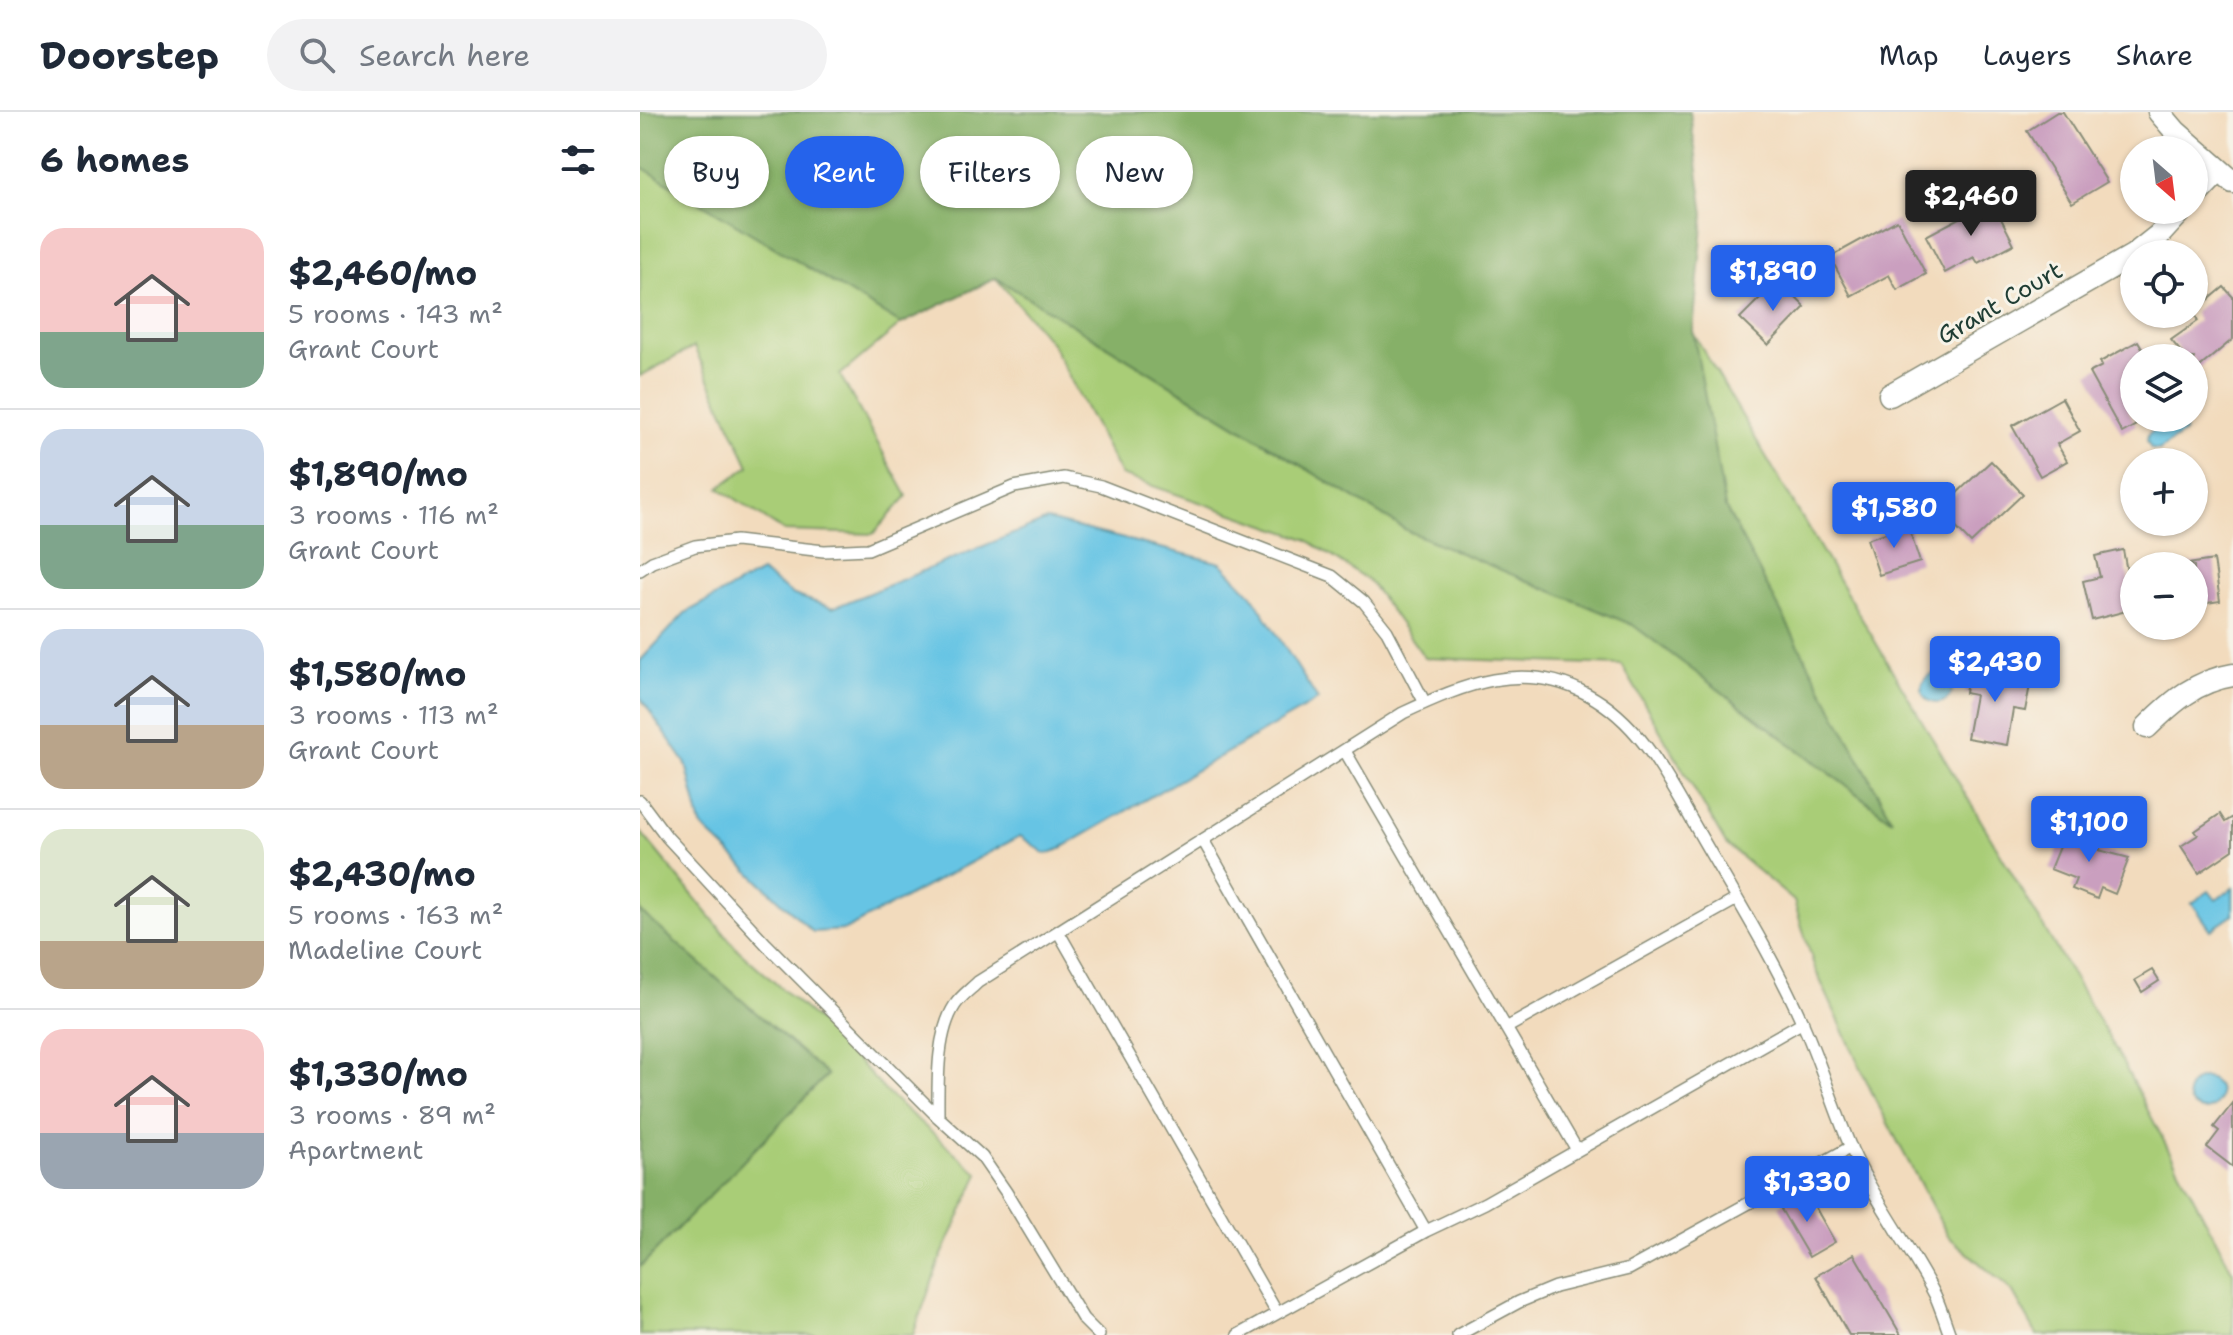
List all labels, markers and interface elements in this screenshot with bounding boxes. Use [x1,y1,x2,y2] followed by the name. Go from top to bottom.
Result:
[267,19,827,91] search box
[40,30,219,81] text: Doorstep
[295,33,339,77] icon: search
[359,35,530,76] text: Search here
[1879,36,1939,74] text: Map
[1983,36,2072,74] text: Layers
[2116,36,2193,74] text: Share
[664,136,769,208] chip: Buy
[785,136,904,208] chip: Rent
[920,136,1060,208] chip: Filters
[1076,136,1193,208] chip: New
[2120,136,2208,224] north arrow
[2120,136,2208,640] map controls
[40,137,189,183] text: 6 homes
[556,138,600,182] icon: filters
[1906,170,2036,238] pin: $2,460
[1923,178,2019,213] text: $2,460
[2120,240,2208,328] button: locate
[1708,245,1838,313] pin: $1,890
[288,250,477,296] text: $2,460/mo
[1729,253,1817,288] text: $1,890
[1932,254,2068,352] street label: Grant Court
[104,260,200,356] icon: home
[288,296,503,331] text: 5 rooms · 143 m²
[288,331,439,366] text: Grant Court
[2120,344,2208,432] button: layers
[2120,448,2208,536] button: +
[288,451,468,497] text: $1,890/mo
[104,461,200,557] icon: home
[1829,482,1959,550] pin: $1,580
[1850,490,1938,525] text: $1,580
[288,497,499,532] text: 3 rooms · 116 m²
[288,532,439,567] text: Grant Court
[2120,552,2208,640] button: −
[1930,636,2060,704] pin: $2,430
[1948,644,2042,679] text: $2,430
[288,651,467,697] text: $1,580/mo
[104,661,200,757] icon: home
[288,697,499,732] text: 3 rooms · 113 m²
[288,732,439,767] text: Grant Court
[2024,796,2154,864] pin: $1,100
[2049,804,2129,839] text: $1,100
[288,851,476,897] text: $2,430/mo
[104,861,200,957] icon: home
[288,897,503,932] text: 5 rooms · 163 m²
[288,932,482,967] text: Madeline Court
[288,1051,468,1097] text: $1,330/mo
[104,1061,200,1157] icon: home
[288,1097,496,1132] text: 3 rooms · 89 m²
[288,1132,424,1167] text: Apartment
[1742,1156,1872,1224] pin: $1,330
[1763,1164,1851,1199] text: $1,330

